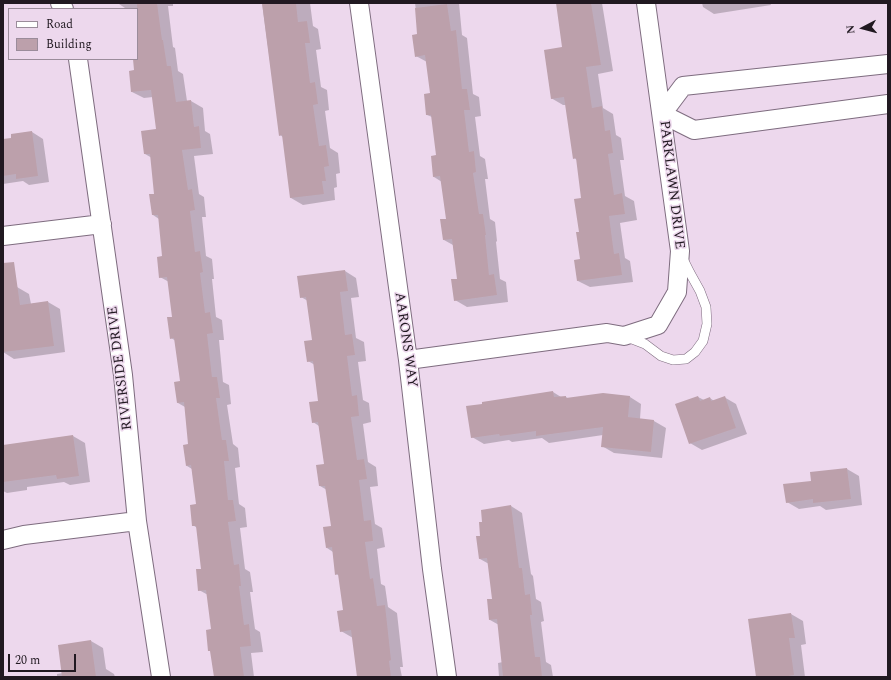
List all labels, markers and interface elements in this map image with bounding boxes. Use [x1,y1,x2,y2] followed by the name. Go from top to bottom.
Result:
[8,8,138,60] legend
[843,8,883,48] north arrow
[46,15,73,34] text: Road
[842,24,859,35] text: N
[46,35,92,54] text: Building
[655,120,687,250] street label: PARKLAWN DRIVE
[390,291,420,389] street label: AARONS WAY
[105,305,137,431] street label: RIVERSIDE DRIVE
[10,646,78,672] scale bar
[15,651,40,670] text: 20 m

